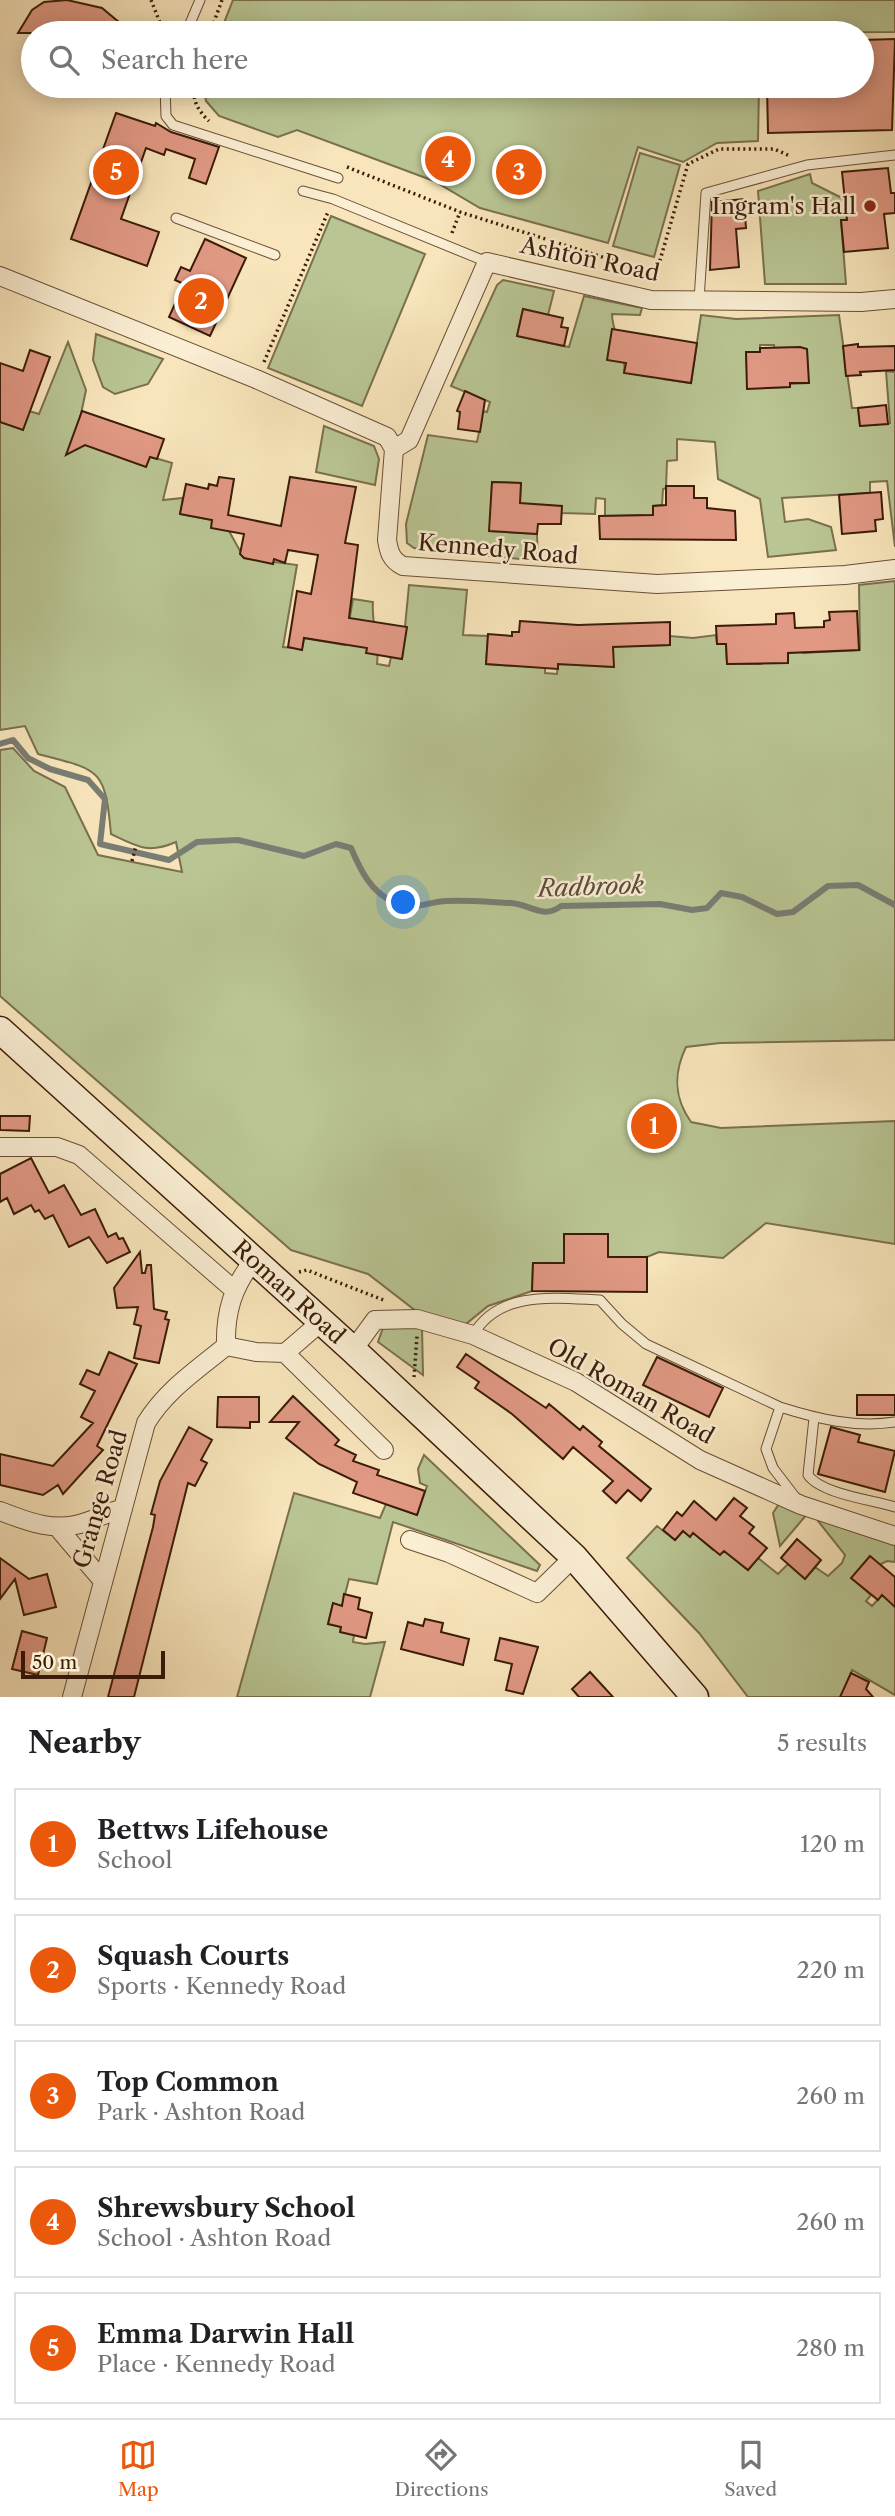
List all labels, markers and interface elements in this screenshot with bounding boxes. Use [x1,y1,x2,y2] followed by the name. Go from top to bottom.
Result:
[21,21,874,98] search box
[45,41,83,79] icon: search
[101,44,248,76] text: Search here
[425,133,471,185] pin: 4
[93,146,139,198] pin: 5
[496,146,542,198] pin: 3
[712,192,856,220] place label: Ingram's Hall
[862,198,878,214] marker: Ingram's Hall
[517,230,662,287] street label: Ashton Road
[178,275,224,327] pin: 2
[417,528,579,570] street label: Kennedy Road
[536,870,645,903] water label: Radbrook
[386,885,420,919] your location
[631,1100,677,1152] pin: 1
[227,1234,351,1350] street label: Roman Road
[543,1332,719,1450] street label: Old Roman Road
[67,1427,133,1571] street label: Grange Road
[21,1648,164,1680] scale bar
[32,1651,77,1674] text: 50 m
[28,1724,141,1761] text: Nearby
[777,1729,867,1757] text: 5 results
[97,1814,328,1846] text: Bettws Lifehouse
[48,1830,58,1858] text: 1
[800,1830,865,1858] text: 120 m
[97,1846,172,1874] text: School
[97,1940,289,1972] text: Squash Courts
[46,1956,60,1984] text: 2
[796,1956,865,1984] text: 220 m
[97,1972,346,2000] text: Sports · Kennedy Road
[97,2066,279,2098] text: Top Common
[47,2082,60,2110] text: 3
[796,2082,865,2110] text: 260 m
[97,2098,305,2126] text: Park · Ashton Road
[97,2192,355,2224] text: Shrewsbury School
[46,2208,60,2236] text: 4
[796,2208,865,2236] text: 260 m
[97,2224,331,2252] text: School · Ashton Road
[97,2318,354,2350] text: Emma Darwin Hall
[47,2334,59,2362] text: 5
[796,2334,865,2362] text: 280 m
[97,2350,336,2378] text: Place · Kennedy Road
[118,2436,159,2501] tab: Map
[395,2436,488,2501] tab: Directions
[724,2436,777,2501] tab: Saved

